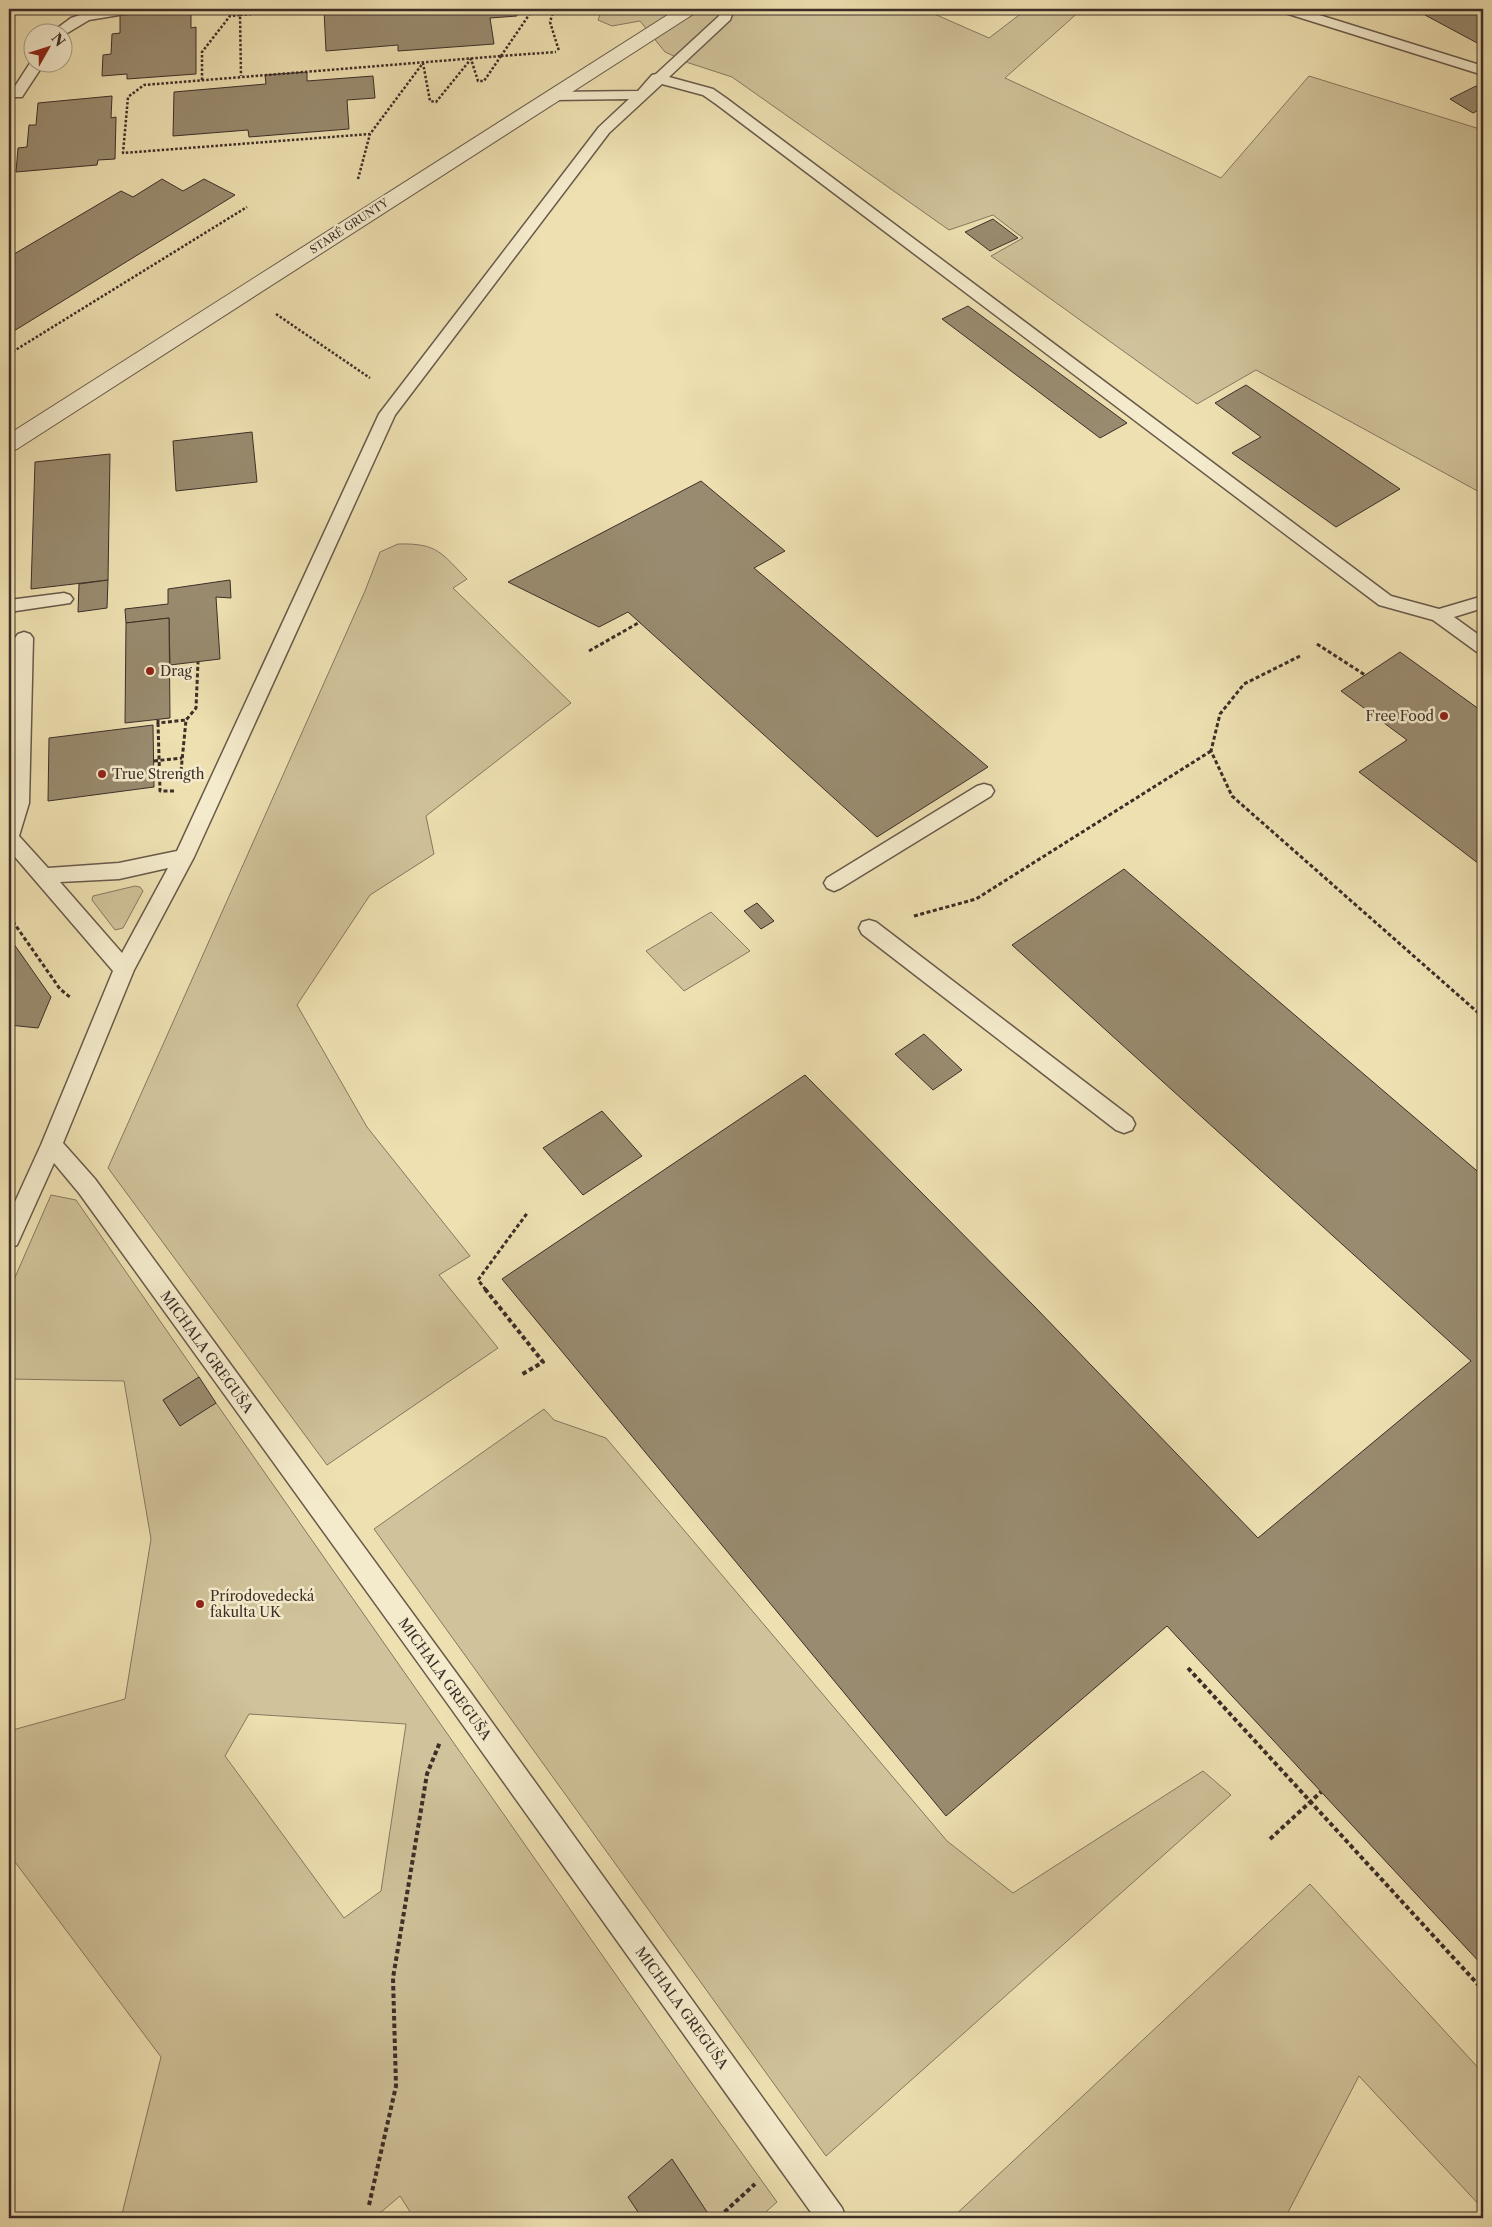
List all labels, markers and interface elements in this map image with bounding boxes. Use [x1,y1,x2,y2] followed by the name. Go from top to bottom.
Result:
[22,22,72,72] north arrow
[47,29,69,50] text: N
[307,195,391,257] street label: STARÉ GRUNTY
[160,662,193,680] place label: Drag
[144,665,156,677] marker: Drag
[1366,707,1434,725] place label: Free Food
[1438,710,1450,722] marker: Free Food
[112,765,205,783] place label: True Strength
[96,768,108,780] marker: True Strength
[157,1287,259,1417] street label: MICHALA GREGUŠA
[210,1587,315,1621] place label: Prírodovedecká fakulta UK
[194,1598,206,1610] marker: Prírodovedecká fakulta UK
[395,1614,497,1744] street label: MICHALA GREGUŠA
[632,1943,734,2073] street label: MICHALA GREGUŠA

